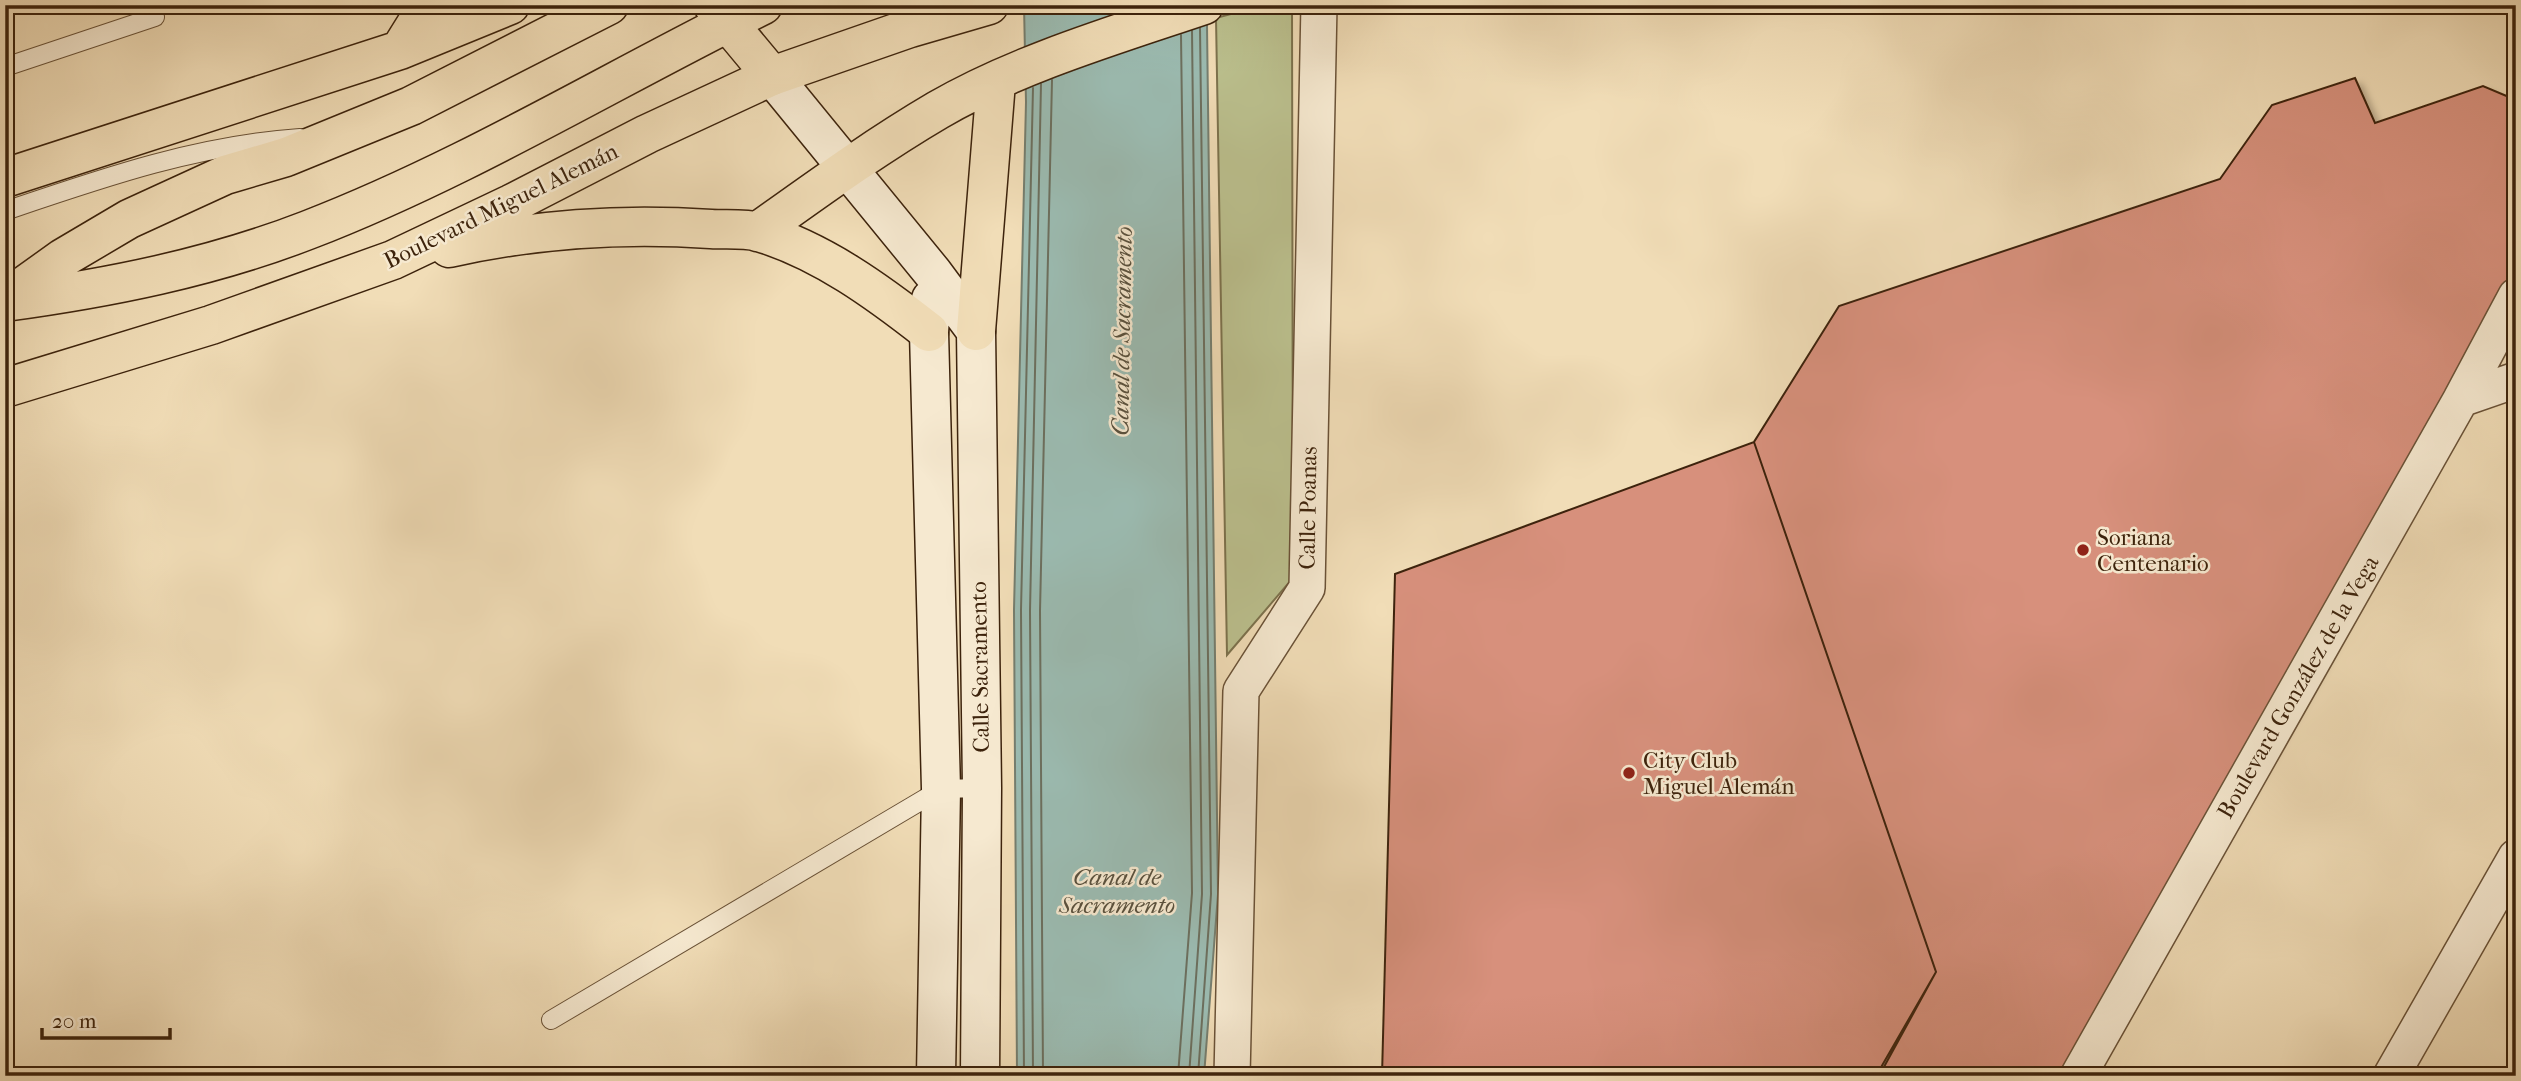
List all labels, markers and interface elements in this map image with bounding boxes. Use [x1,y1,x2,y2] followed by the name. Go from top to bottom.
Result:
[380,137,623,274] street label: Boulevard Miguel Alemán
[1106,226,1138,436] water label: Canal de Sacramento
[1293,446,1323,570] street label: Calle Poanas
[2097,524,2209,577] place label: Soriana Centenario
[2075,542,2091,558] marker: Soriana Centenario
[2212,550,2385,823] street label: Boulevard González de la Vega
[965,581,995,753] street label: Calle Sacramento
[1643,747,1795,800] place label: City Club Miguel Alemán
[1621,765,1637,781] marker: City Club Miguel Alemán
[1058,863,1175,919] water label: Canal de Sacramento
[42,997,170,1041] scale bar
[52,1009,97,1033] text: 20 m

